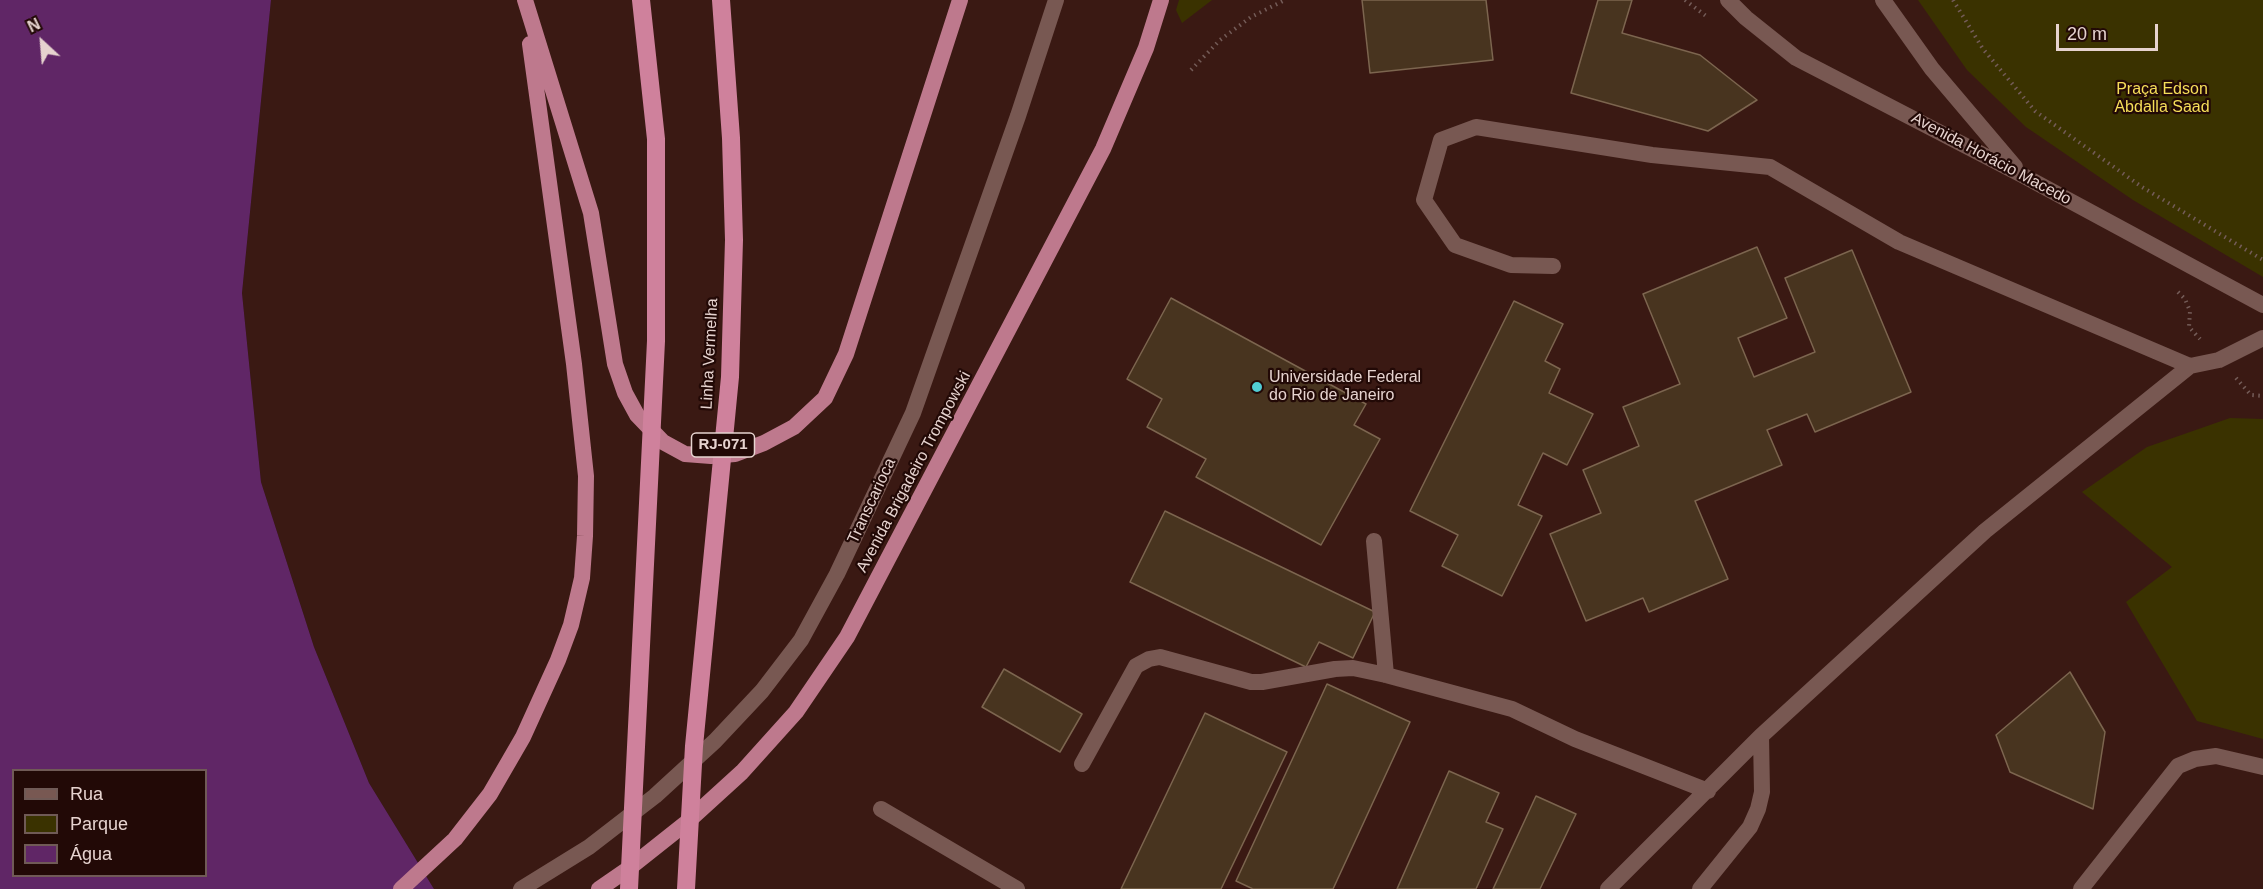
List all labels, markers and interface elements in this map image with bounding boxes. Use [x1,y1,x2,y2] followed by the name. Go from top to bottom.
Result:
[12,12,72,72] north arrow
[2059,12,2161,50] scale bar
[25,15,43,36] text: N
[2067,24,2107,44] text: 20 m
[2114,80,2210,118] park label: Praça Edson Abdalla Saad
[1908,109,2074,209] street label: Avenida Horácio Macedo
[698,298,722,410] street label: Linha Vermelha
[853,368,975,576] street label: Avenida Brigadeiro Trompowski
[1269,368,1421,406] place label: Universidade Federal do Rio de Janeiro
[1250,380,1264,394] marker: Universidade Federal do Rio de Janeiro
[692,433,754,457] road number: RJ-071
[844,455,900,547] street label: Transcarioca
[12,769,207,877] legend
[70,784,103,804] text: Rua
[70,814,128,834] text: Parque
[70,844,112,864] text: Água

